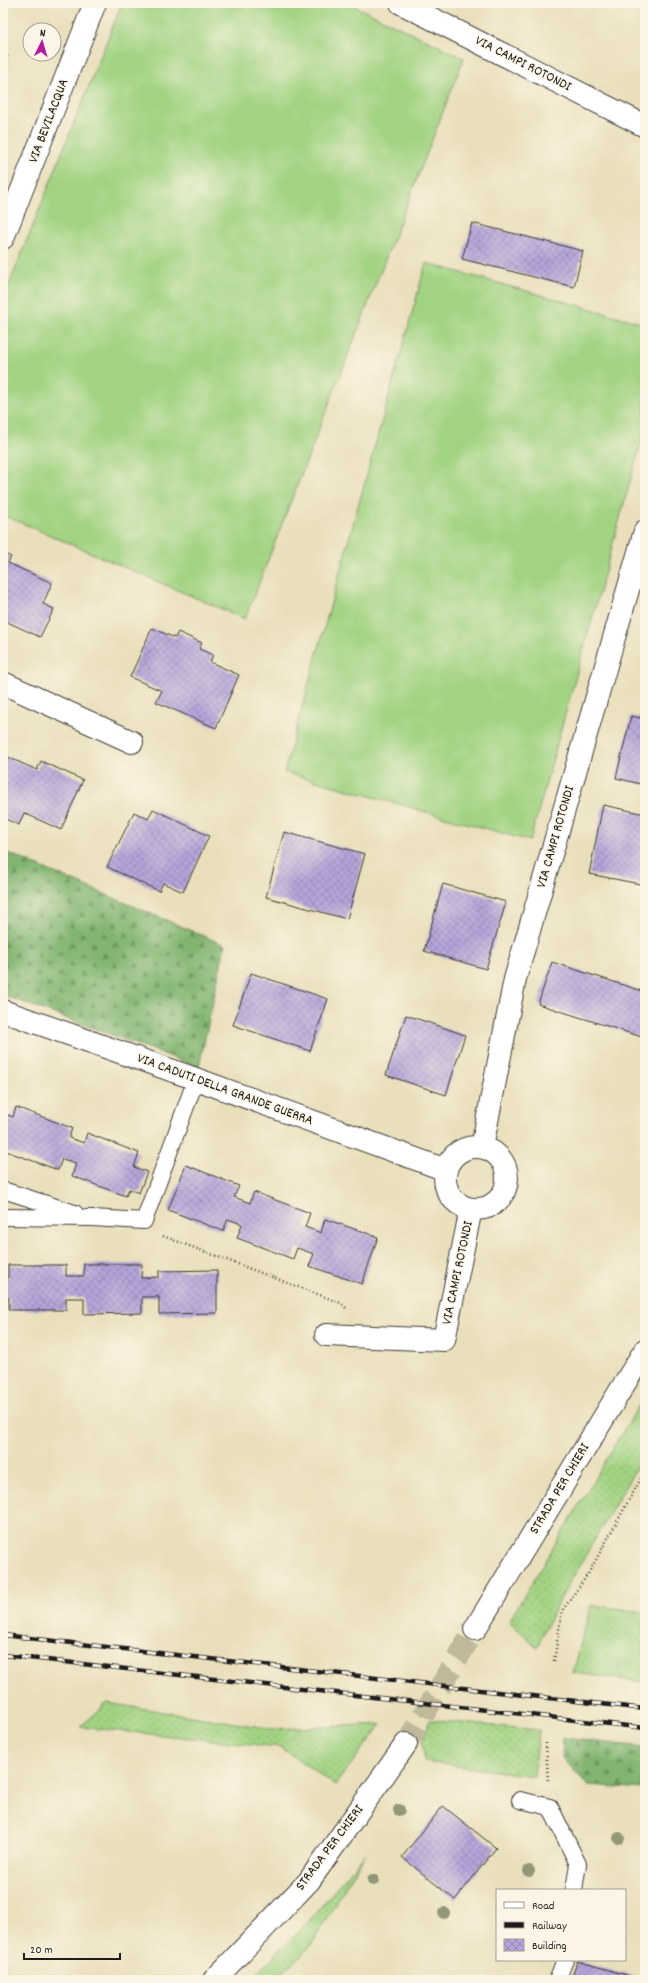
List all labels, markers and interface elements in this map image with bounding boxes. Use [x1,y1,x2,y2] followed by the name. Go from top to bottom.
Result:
[22,22,62,62] north arrow
[39,26,47,42] text: N
[471,31,575,97] street label: VIA CAMPI ROTONDI
[24,76,74,166] street label: VIA BEVILACQUA
[532,783,580,890] street label: VIA CAMPI ROTONDI
[134,1049,316,1131] street label: VIA CADUTI DELLA GRANDE GUERRA
[437,1219,479,1327] street label: VIA CAMPI ROTONDI
[525,1439,595,1538] street label: STRADA PER CHIERI
[291,1800,369,1895] street label: STRADA PER CHIERI
[496,1889,626,1961] legend
[532,1898,554,1915] text: Road
[532,1918,568,1935] text: Railway
[24,1935,120,1961] scale bar
[532,1938,567,1955] text: Building
[30,1942,53,1959] text: 20 m

